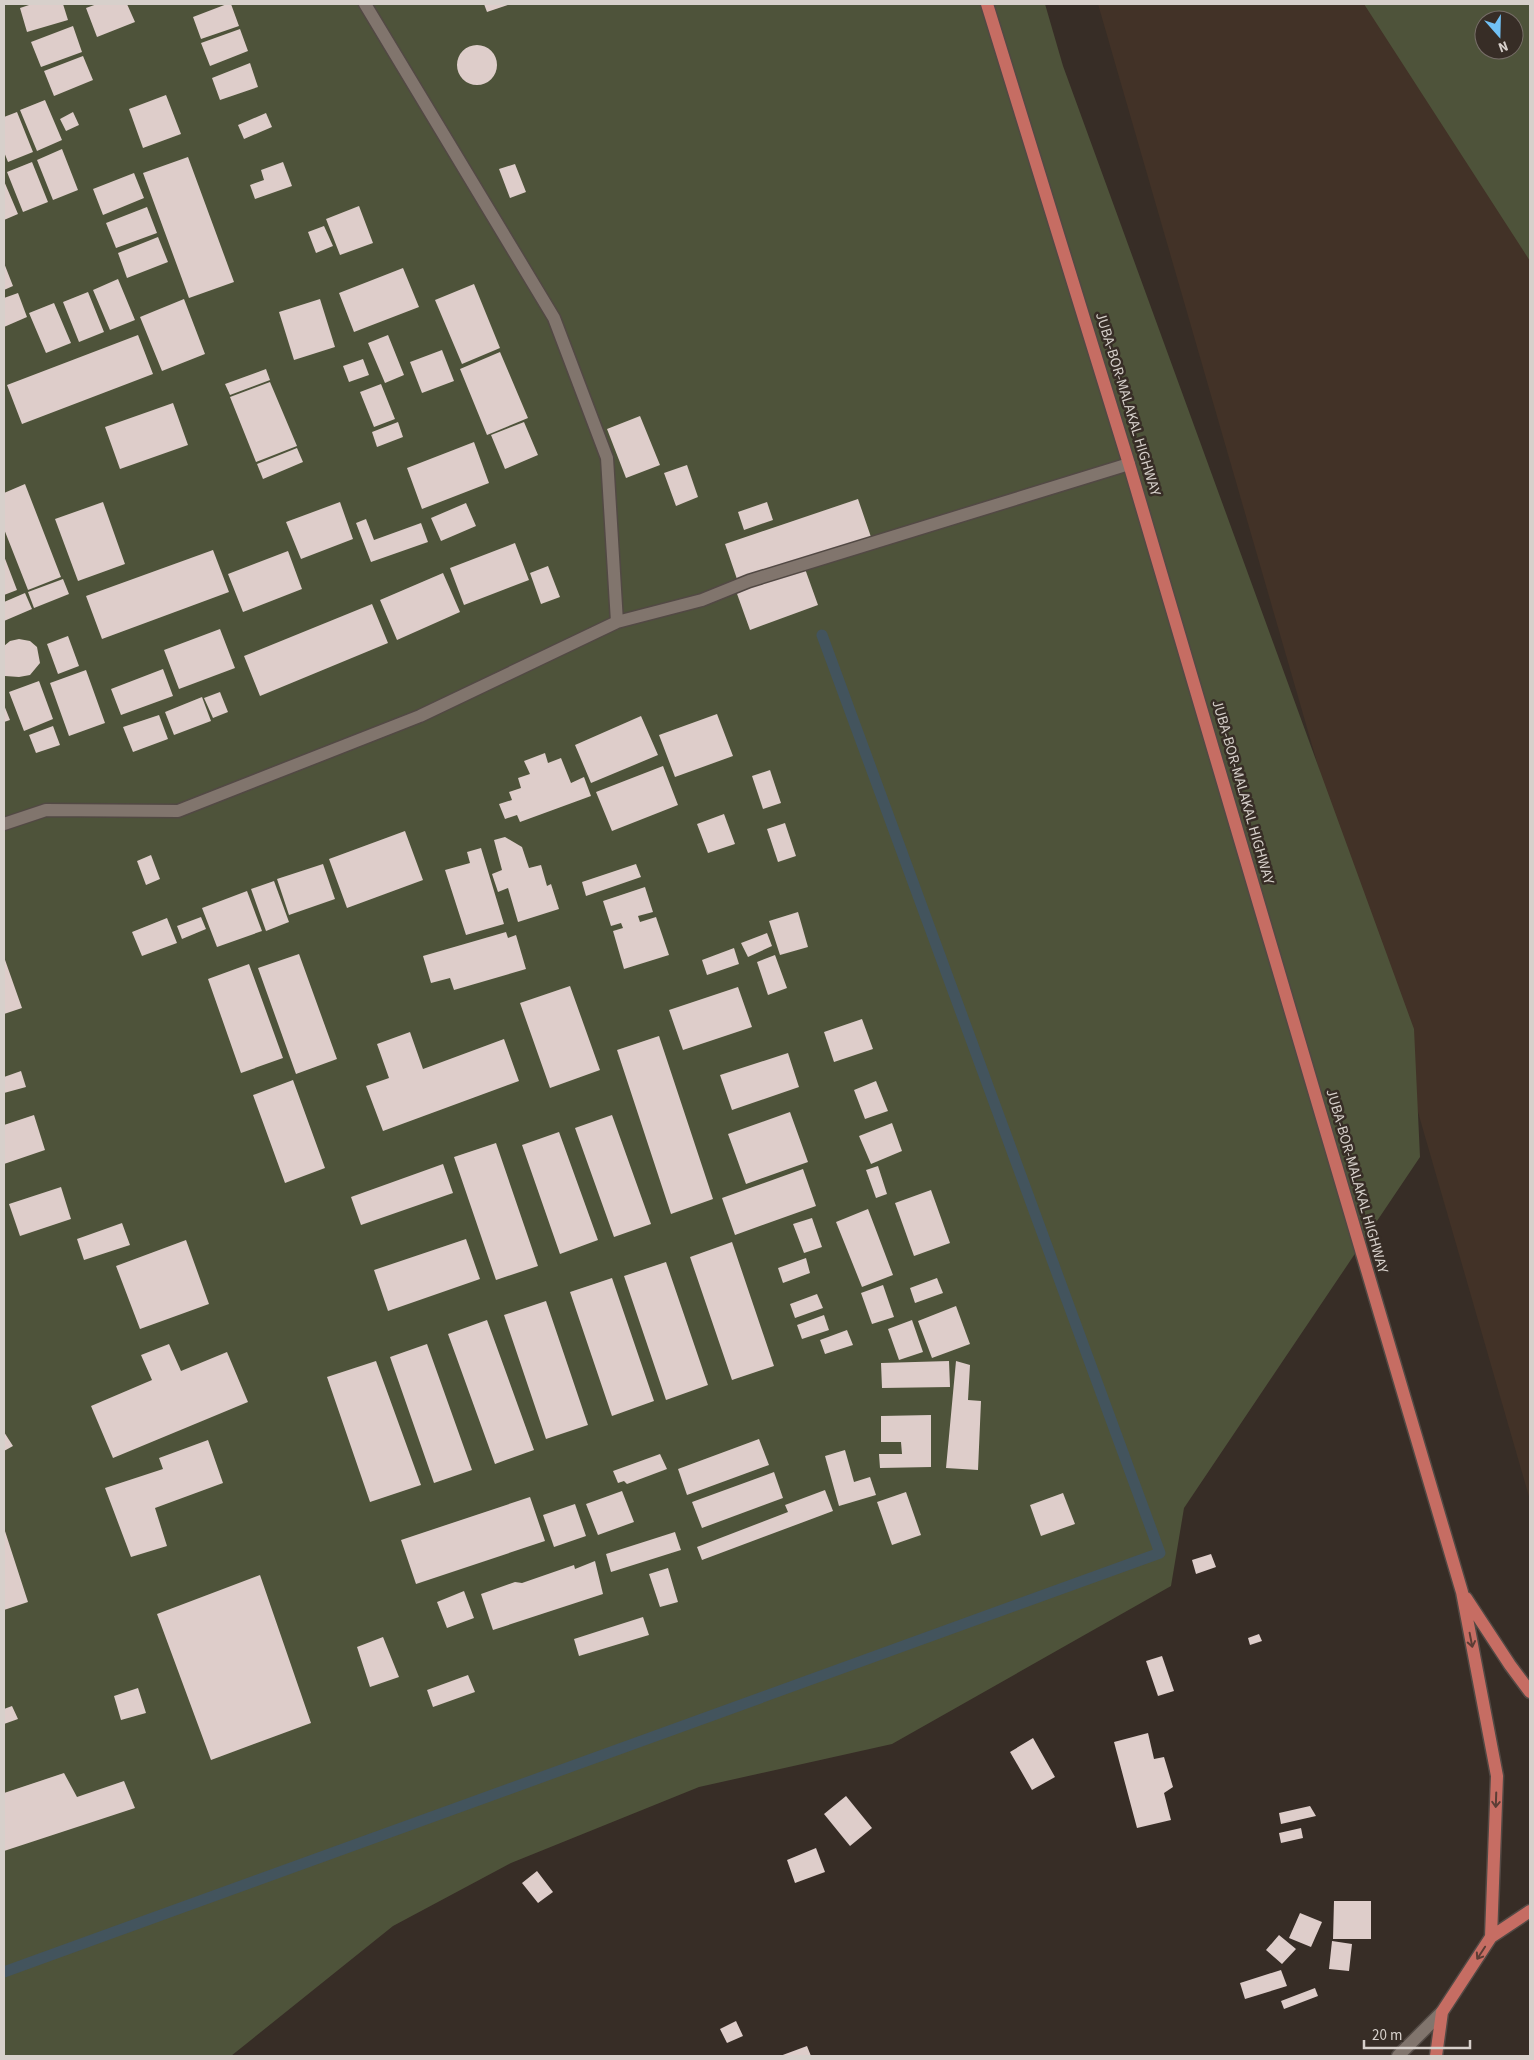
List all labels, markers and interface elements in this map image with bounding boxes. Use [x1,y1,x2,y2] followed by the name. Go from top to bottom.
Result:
[1474,10,1524,60] north arrow
[1495,35,1511,57] text: N
[1090,310,1166,499] street label: JUBA-BOR-MALAKAL HIGHWAY
[1207,697,1280,888] street label: JUBA-BOR-MALAKAL HIGHWAY
[1321,1086,1394,1277] street label: JUBA-BOR-MALAKAL HIGHWAY
[1466,1632,1476,1648] one-way arrow
[1491,1792,1500,1808] one-way arrow
[1475,1945,1485,1959] one-way arrow
[1364,2018,1470,2050] scale bar
[1372,2025,1402,2046] text: 20 m

